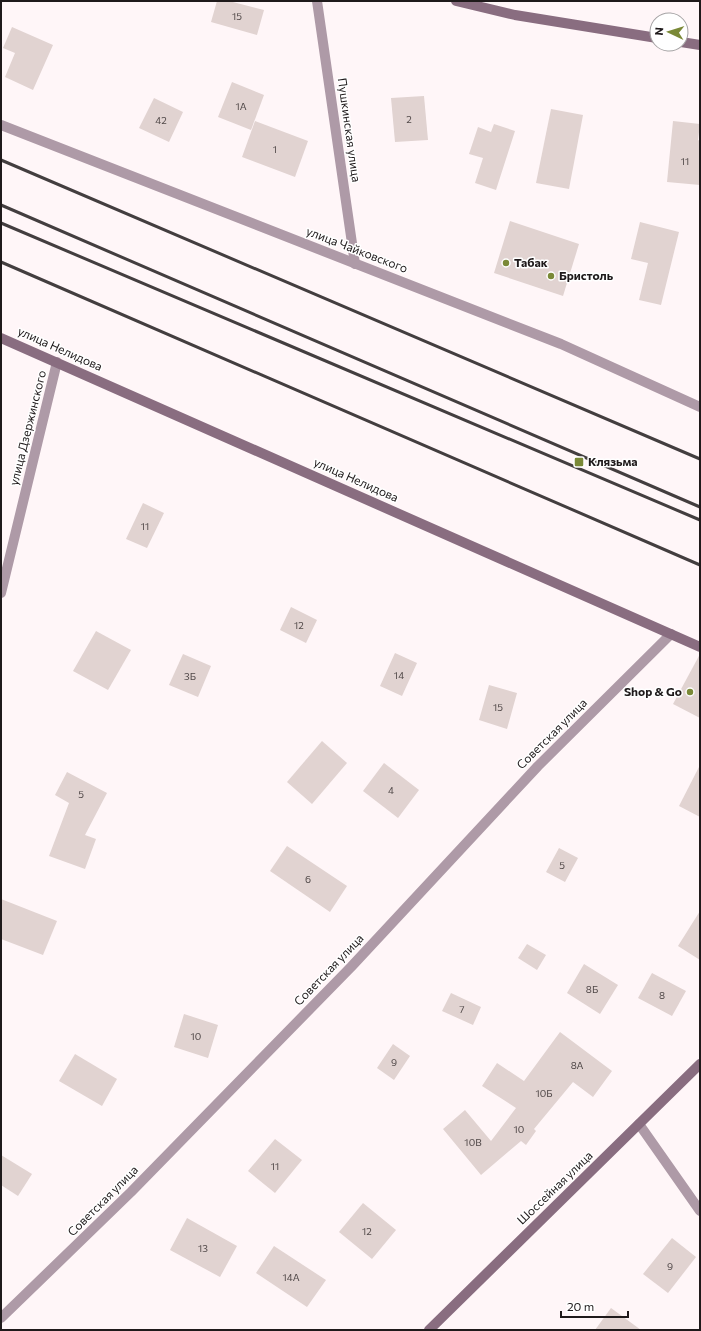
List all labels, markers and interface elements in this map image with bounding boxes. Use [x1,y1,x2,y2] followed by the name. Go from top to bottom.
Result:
[232,10,242,22] house number: 15
[649,12,689,52] north arrow
[652,27,665,36] text: N
[336,77,364,183] street label: Пушкинская улица
[235,100,247,112] house number: 1А
[406,113,412,125] house number: 2
[155,114,167,126] house number: 42
[273,143,277,155] house number: 1
[681,155,689,167] house number: 11
[305,223,410,275] street label: улица Чайковского
[514,255,548,269] place label: Табак
[501,258,511,268] marker: Табак
[559,268,614,282] place label: Бристоль
[546,271,556,281] marker: Бристоль
[16,323,105,373] street label: улица Нелидова
[6,369,48,487] street label: улица Дзержинского
[312,454,401,504] street label: улица Нелидова
[588,454,638,468] place label: Клязьма
[573,456,585,468] marker: Клязьма
[141,520,149,532] house number: 11
[294,619,304,631] house number: 12
[394,669,404,681] house number: 14
[184,670,196,682] house number: 3Б
[624,684,682,698] place label: Shop & Go
[685,687,695,697] marker: Shop & Go
[513,695,589,771] street label: Советская улица
[493,701,503,713] house number: 15
[388,784,394,796] house number: 4
[78,788,84,800] house number: 5
[559,859,565,871] house number: 5
[305,873,311,885] house number: 6
[291,931,366,1008] street label: Советская улица
[586,983,598,995] house number: 8Б
[659,989,665,1001] house number: 8
[459,1003,465,1015] house number: 7
[191,1030,201,1042] house number: 10
[391,1056,397,1068] house number: 9
[571,1059,583,1071] house number: 8А
[535,1087,553,1099] house number: 10Б
[514,1123,524,1135] house number: 10
[464,1136,482,1148] house number: 10В
[514,1148,595,1227] street label: Шоссейная улица
[271,1160,279,1172] house number: 11
[64,1162,140,1238] street label: Советская улица
[362,1225,372,1237] house number: 12
[198,1242,208,1254] house number: 13
[667,1260,673,1272] house number: 9
[282,1271,300,1283] house number: 14А
[561,1293,628,1319] scale bar
[567,1299,594,1313] text: 20 m

